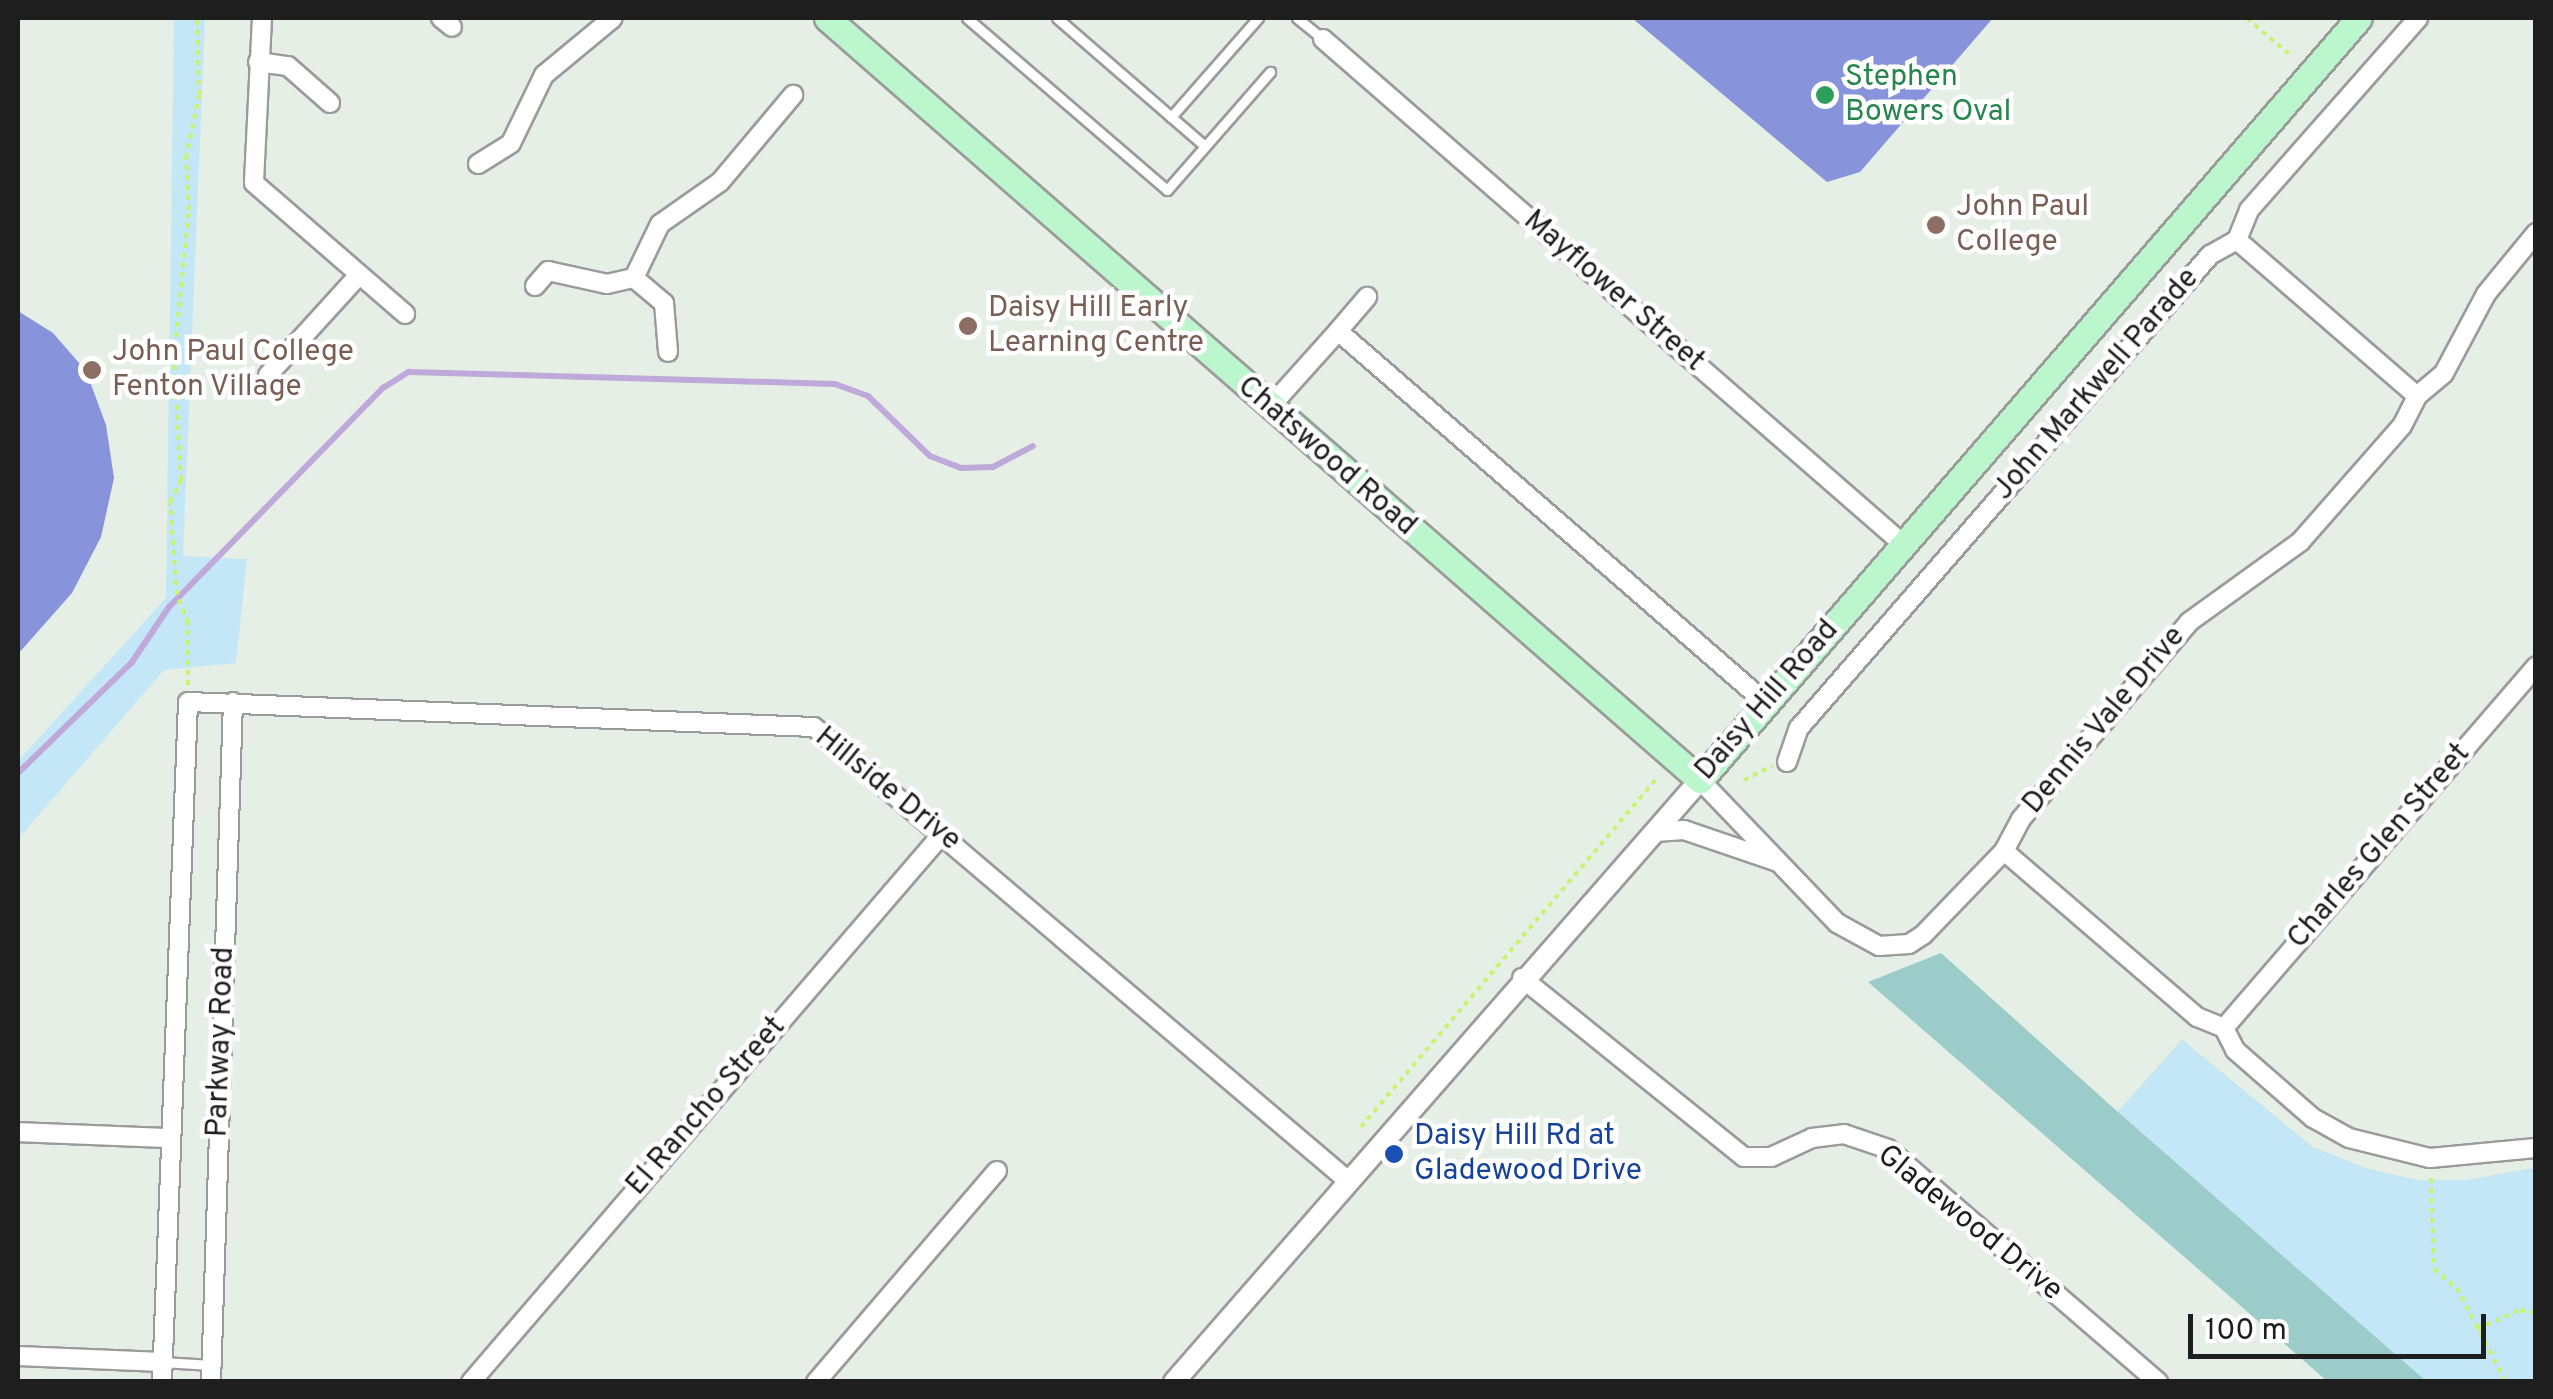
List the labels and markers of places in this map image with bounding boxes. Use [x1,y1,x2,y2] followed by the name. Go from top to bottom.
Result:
[1845,60,2011,130] place label: Stephen Bowers Oval
[1814,84,1836,106] marker: Stephen Bowers Oval
[1956,190,2089,260] place label: John Paul College
[1925,214,1947,236] marker: John Paul College
[988,291,1204,362] place label: Daisy Hill Early Learning Centre
[957,315,979,337] marker: Daisy Hill Early Learning Centre
[112,335,354,406] place label: John Paul College Fenton Village
[81,359,103,381] marker: John Paul College Fenton Village
[1414,1119,1642,1190] place label: Daisy Hill Rd at Gladewood Drive
[1383,1143,1405,1165] marker: Daisy Hill Rd at Gladewood Drive

